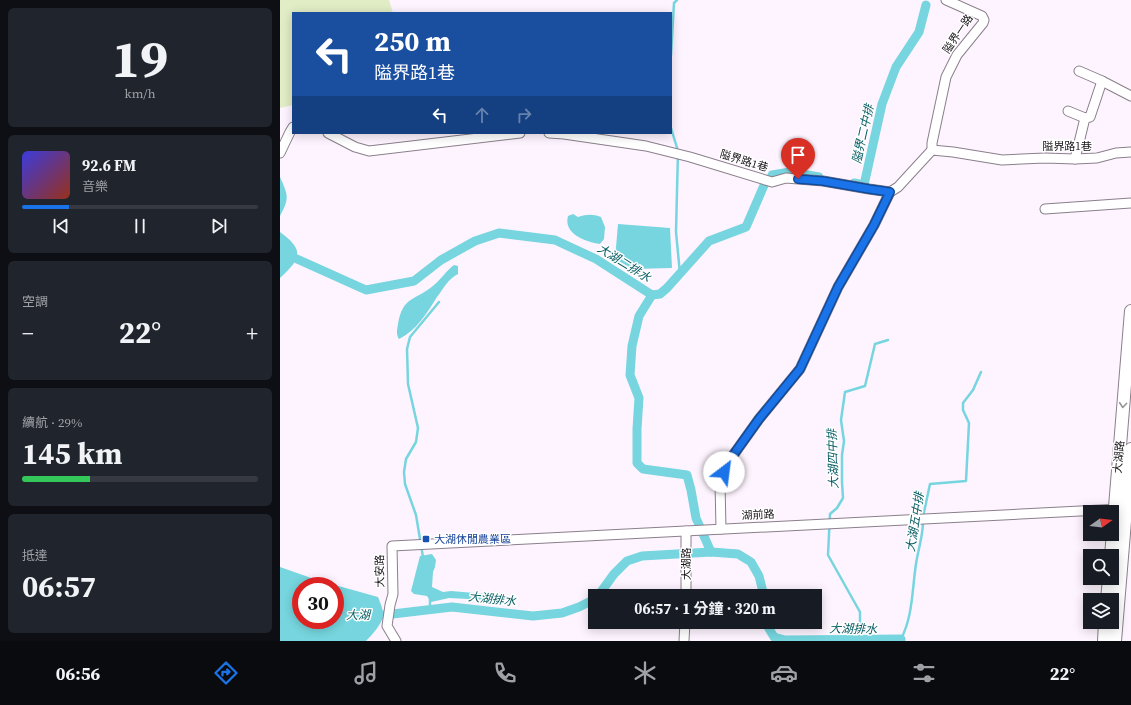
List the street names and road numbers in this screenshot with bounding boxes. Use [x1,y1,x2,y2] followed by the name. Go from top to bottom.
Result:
[939,12,977,56] street label: 隘界一路
[1042,139,1092,154] street label: 隘界路1巷
[718,147,770,175] street label: 隘界路1巷
[1110,440,1128,474] street label: 大湖路
[741,507,775,523] street label: 湖前路
[679,548,694,581] street label: 大湖路
[372,554,388,588] street label: 大安路

